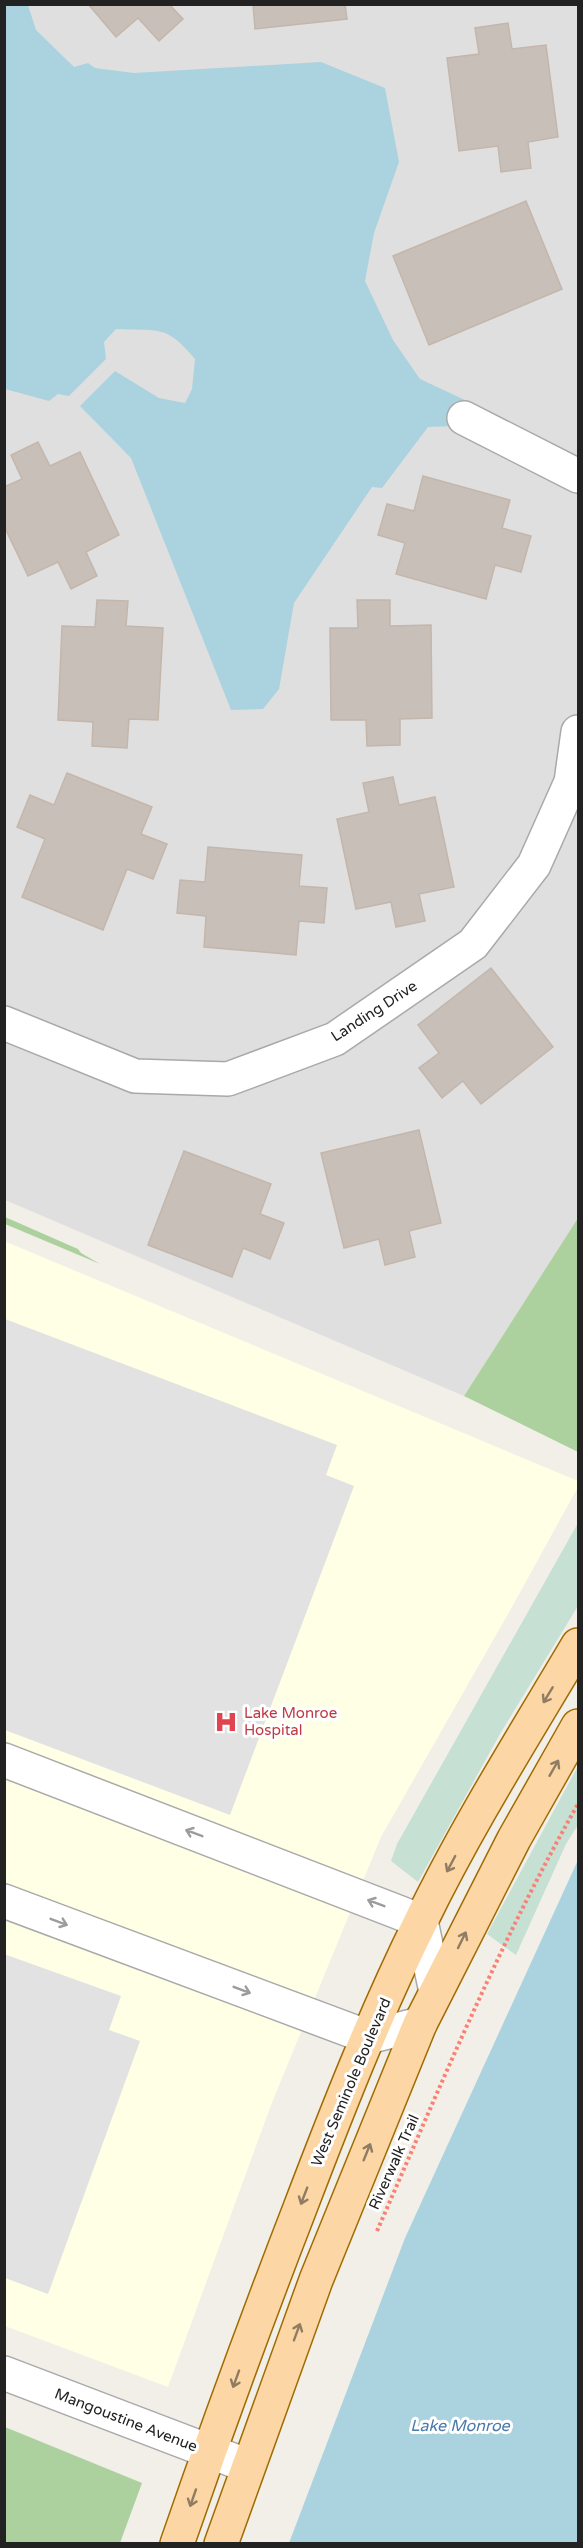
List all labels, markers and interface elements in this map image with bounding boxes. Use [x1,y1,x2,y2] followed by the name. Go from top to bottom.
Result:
[328,977,420,1045] street label: Landing Drive
[542,1686,554,1703] one-way arrow
[244,1704,337,1739] place label: Lake Monroe Hospital
[213,1709,239,1735] hospital icon: Lake Monroe Hospital
[548,1760,560,1777] one-way arrow
[185,1827,204,1838] one-way arrow
[444,1855,456,1873] one-way arrow
[367,1897,386,1908] one-way arrow
[49,1917,68,1928] one-way arrow
[456,1931,468,1949] one-way arrow
[232,1986,251,1997] one-way arrow
[307,1995,395,2169] street label: West Seminole Boulevard
[365,2112,423,2212] street label: Riverwalk Trail
[362,2143,373,2162] one-way arrow
[298,2186,309,2205] one-way arrow
[292,2323,303,2342] one-way arrow
[229,2369,240,2388] one-way arrow
[52,2384,200,2456] street label: Mangoustine Avenue
[410,2416,511,2436] water label: Lake Monroe
[186,2488,197,2506] one-way arrow

